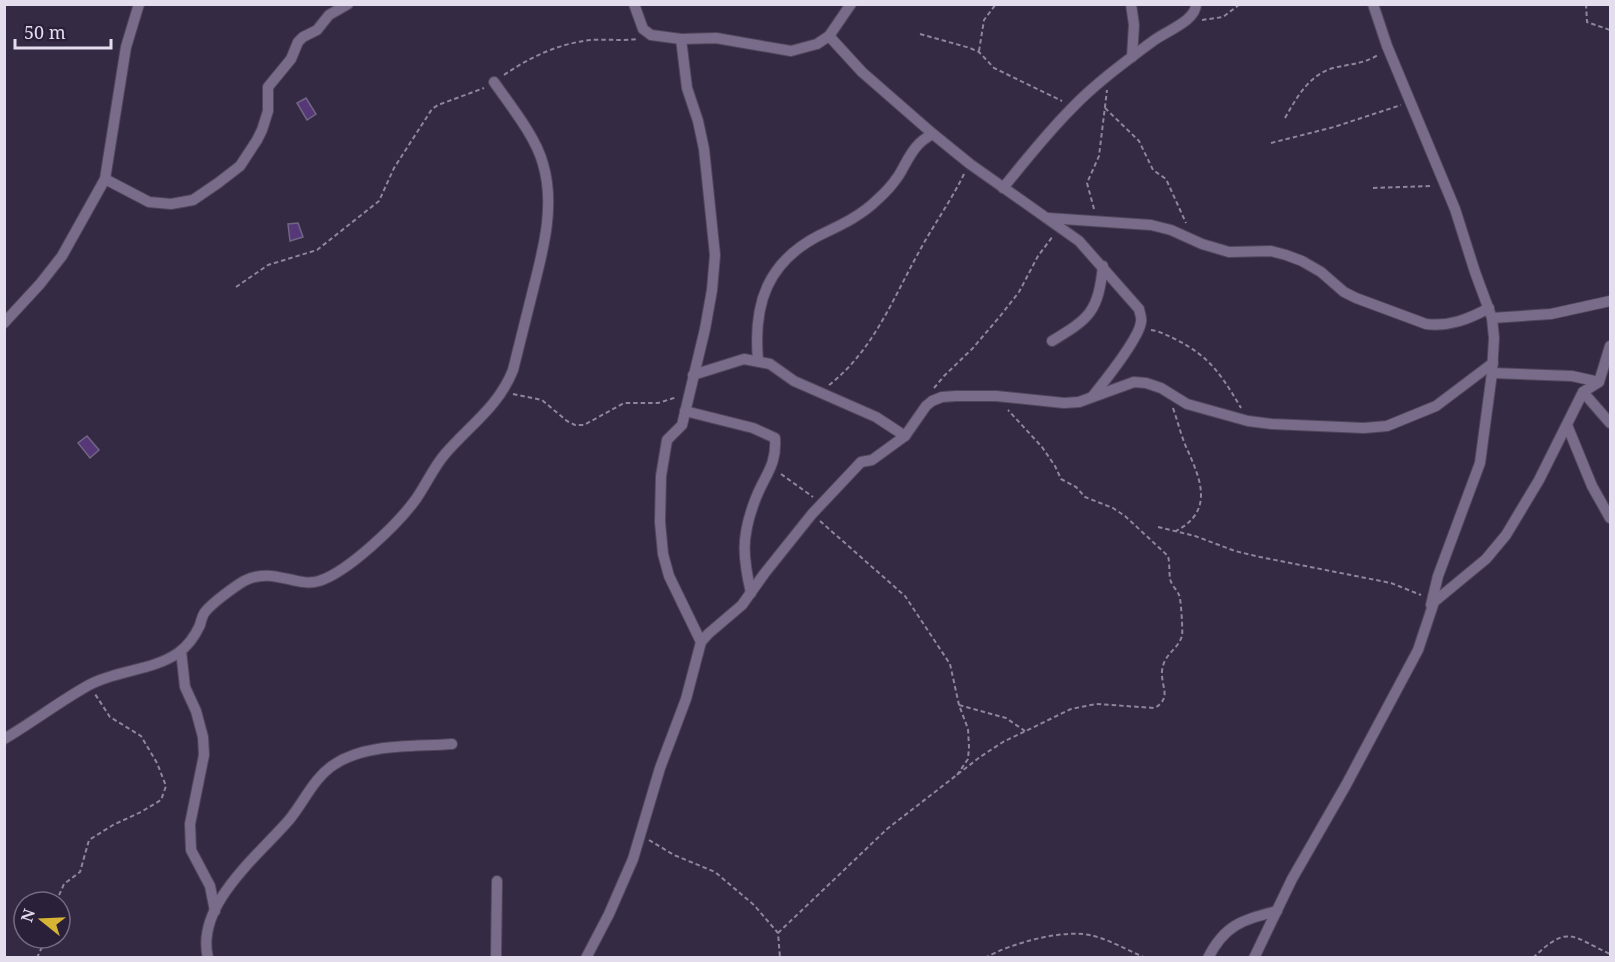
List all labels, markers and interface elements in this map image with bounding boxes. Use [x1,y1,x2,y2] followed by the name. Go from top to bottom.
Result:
[15,12,111,50] scale bar
[24,20,66,44] text: 50 m
[12,890,72,950] north arrow
[15,906,40,925] text: N

